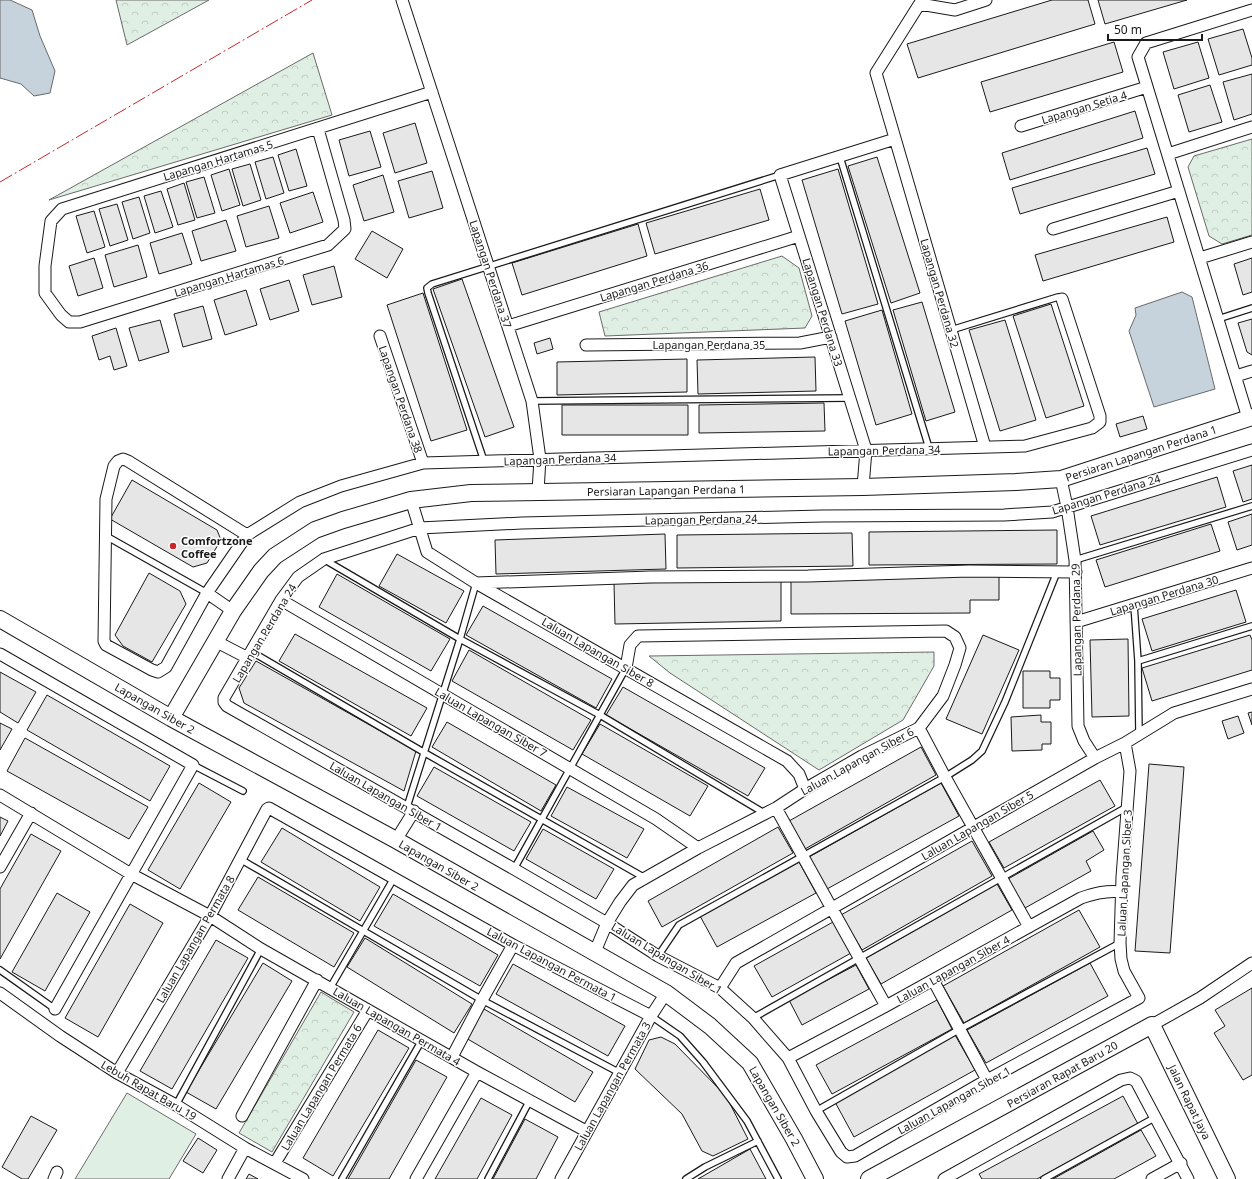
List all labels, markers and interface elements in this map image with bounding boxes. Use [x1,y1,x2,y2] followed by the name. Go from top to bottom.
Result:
[1108,16,1202,42] scale bar
[1114,21,1142,38] text: 50 m
[1039,87,1129,127] street label: Lapangan Setia 4
[161,136,275,184] street label: Lapangan Hartamas 5
[466,218,516,330] street label: Lapangan Perdana 37
[917,237,963,349] street label: Lapangan Perdana 32
[172,252,286,300] street label: Lapangan Hartamas 6
[799,256,847,368] street label: Lapangan Perdana 33
[598,257,710,305] street label: Lapangan Perdana 36
[653,337,765,352] street label: Lapangan Perdana 35
[376,343,426,455] street label: Lapangan Perdana 38
[1063,421,1219,485] street label: Persiaran Lapangan Perdana 1
[827,442,941,458] street label: Lapangan Perdana 34
[503,450,617,468] street label: Lapangan Perdana 34
[1050,470,1163,518] street label: Lapangan Perdana 24
[587,481,745,499] street label: Persiaran Lapangan Perdana 1
[644,511,758,527] street label: Lapangan Perdana 24
[181,533,253,561] place label: Comfortzone Coffee
[168,541,178,551] marker: Comfortzone Coffee
[1068,563,1084,677] street label: Lapangan Perdana 29
[1108,571,1220,619] street label: Lapangan Perdana 30
[229,580,300,685] street label: Lapangan Perdana 24
[539,614,657,690] street label: Laluan Lapangan Siber 8
[112,679,198,737] street label: Lapangan Siber 2
[432,684,550,760] street label: Laluan Lapangan Siber 7
[798,724,916,798] street label: Laluan Lapangan Siber 6
[327,758,445,834] street label: Laluan Lapangan Siber 1
[918,787,1036,863] street label: Laluan Lapangan Siber 5
[1113,809,1135,937] street label: Laluan Lapangan Siber 3
[396,836,482,894] street label: Lapangan Siber 2
[152,873,238,1005] street label: Laluan Lapangan Permata 8
[609,919,725,997] street label: Laluan Lapangan Siber 1
[485,923,619,1005] street label: Laluan Lapangan Permata 1
[894,931,1013,1006] street label: Laluan Lapangan Siber 4
[331,983,464,1069] street label: Laluan Lapangan Permata 4
[570,1019,654,1153] street label: Laluan Lapangan Permata 3
[277,1021,365,1153] street label: Laluan Lapangan Permata 6
[1004,1037,1120,1111] street label: Persiaran Rapat Baru 20
[98,1056,200,1124] street label: Lebuh Rapat Baru 19
[1165,1061,1215,1142] street label: Jalan Rapat Jaya
[746,1063,804,1149] street label: Lapangan Siber 2
[895,1063,1013,1137] street label: Laluan Lapangan Siber 1

